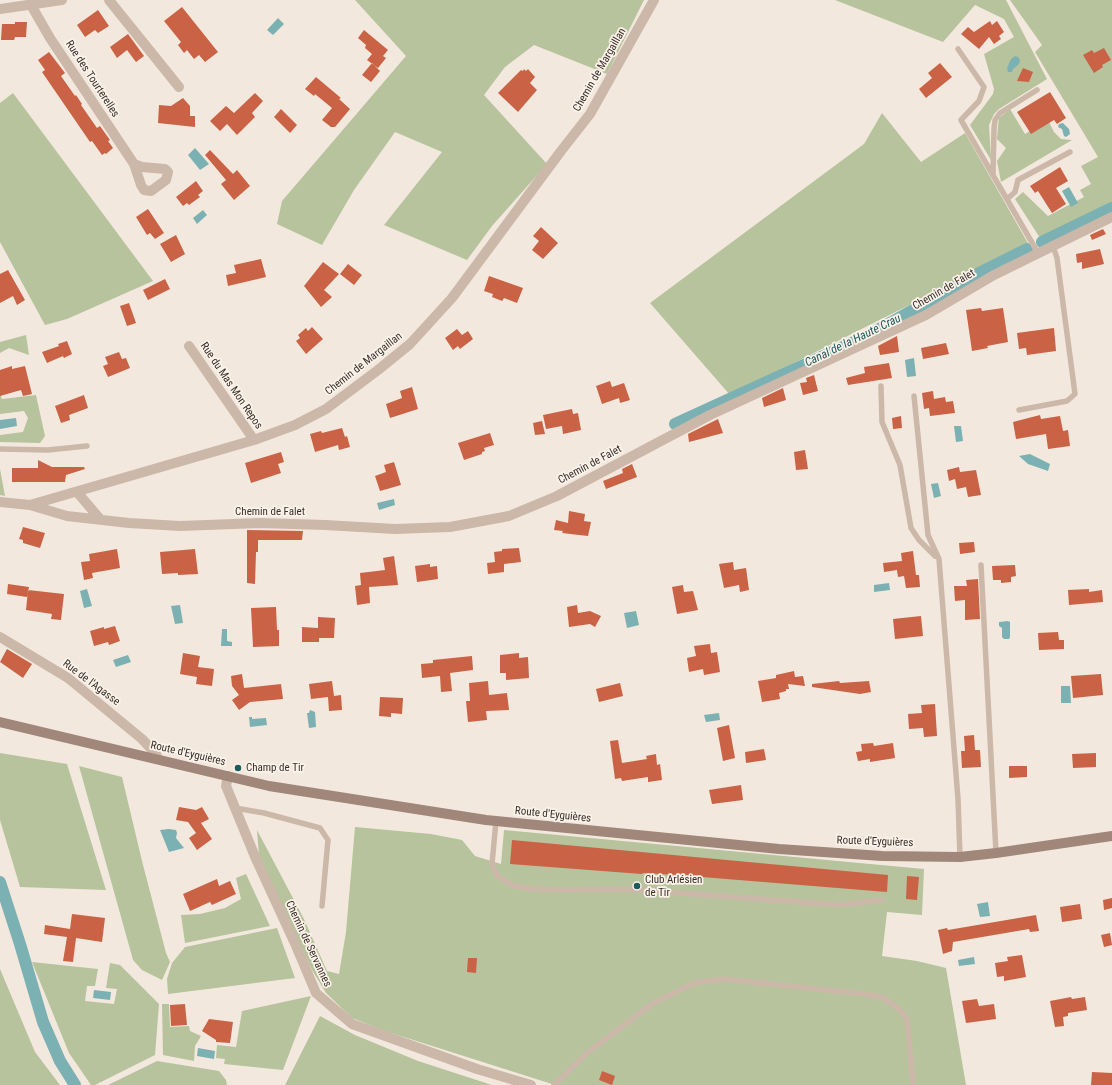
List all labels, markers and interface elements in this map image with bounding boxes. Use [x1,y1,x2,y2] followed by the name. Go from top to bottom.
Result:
[571,26,629,114] street label: Chemin de Margaillan
[62,38,122,120] street label: Rue des Tourterelles
[910,267,978,313] street label: Chemin de Falet
[803,312,903,370] water label: Canal de la Haute Crau
[323,330,405,398] street label: Chemin de Margaillan
[197,340,265,432] street label: Rue du Mas Mon Repos
[556,443,624,487] street label: Chemin de Falet
[235,505,305,519] street label: Chemin de Falet
[60,657,122,709] street label: Rue de l'Agasse
[149,739,227,769] street label: Route d'Eyguières
[246,761,304,775] place label: Champ de Tir
[233,763,243,773] marker: Champ de Tir
[514,804,592,826] street label: Route d'Eyguières
[836,834,914,850] street label: Route d'Eyguières
[645,873,702,899] place label: Club Arlésien de Tir
[632,881,642,891] marker: Club Arlésien de Tir
[282,899,334,989] street label: Chemin de Servannes

